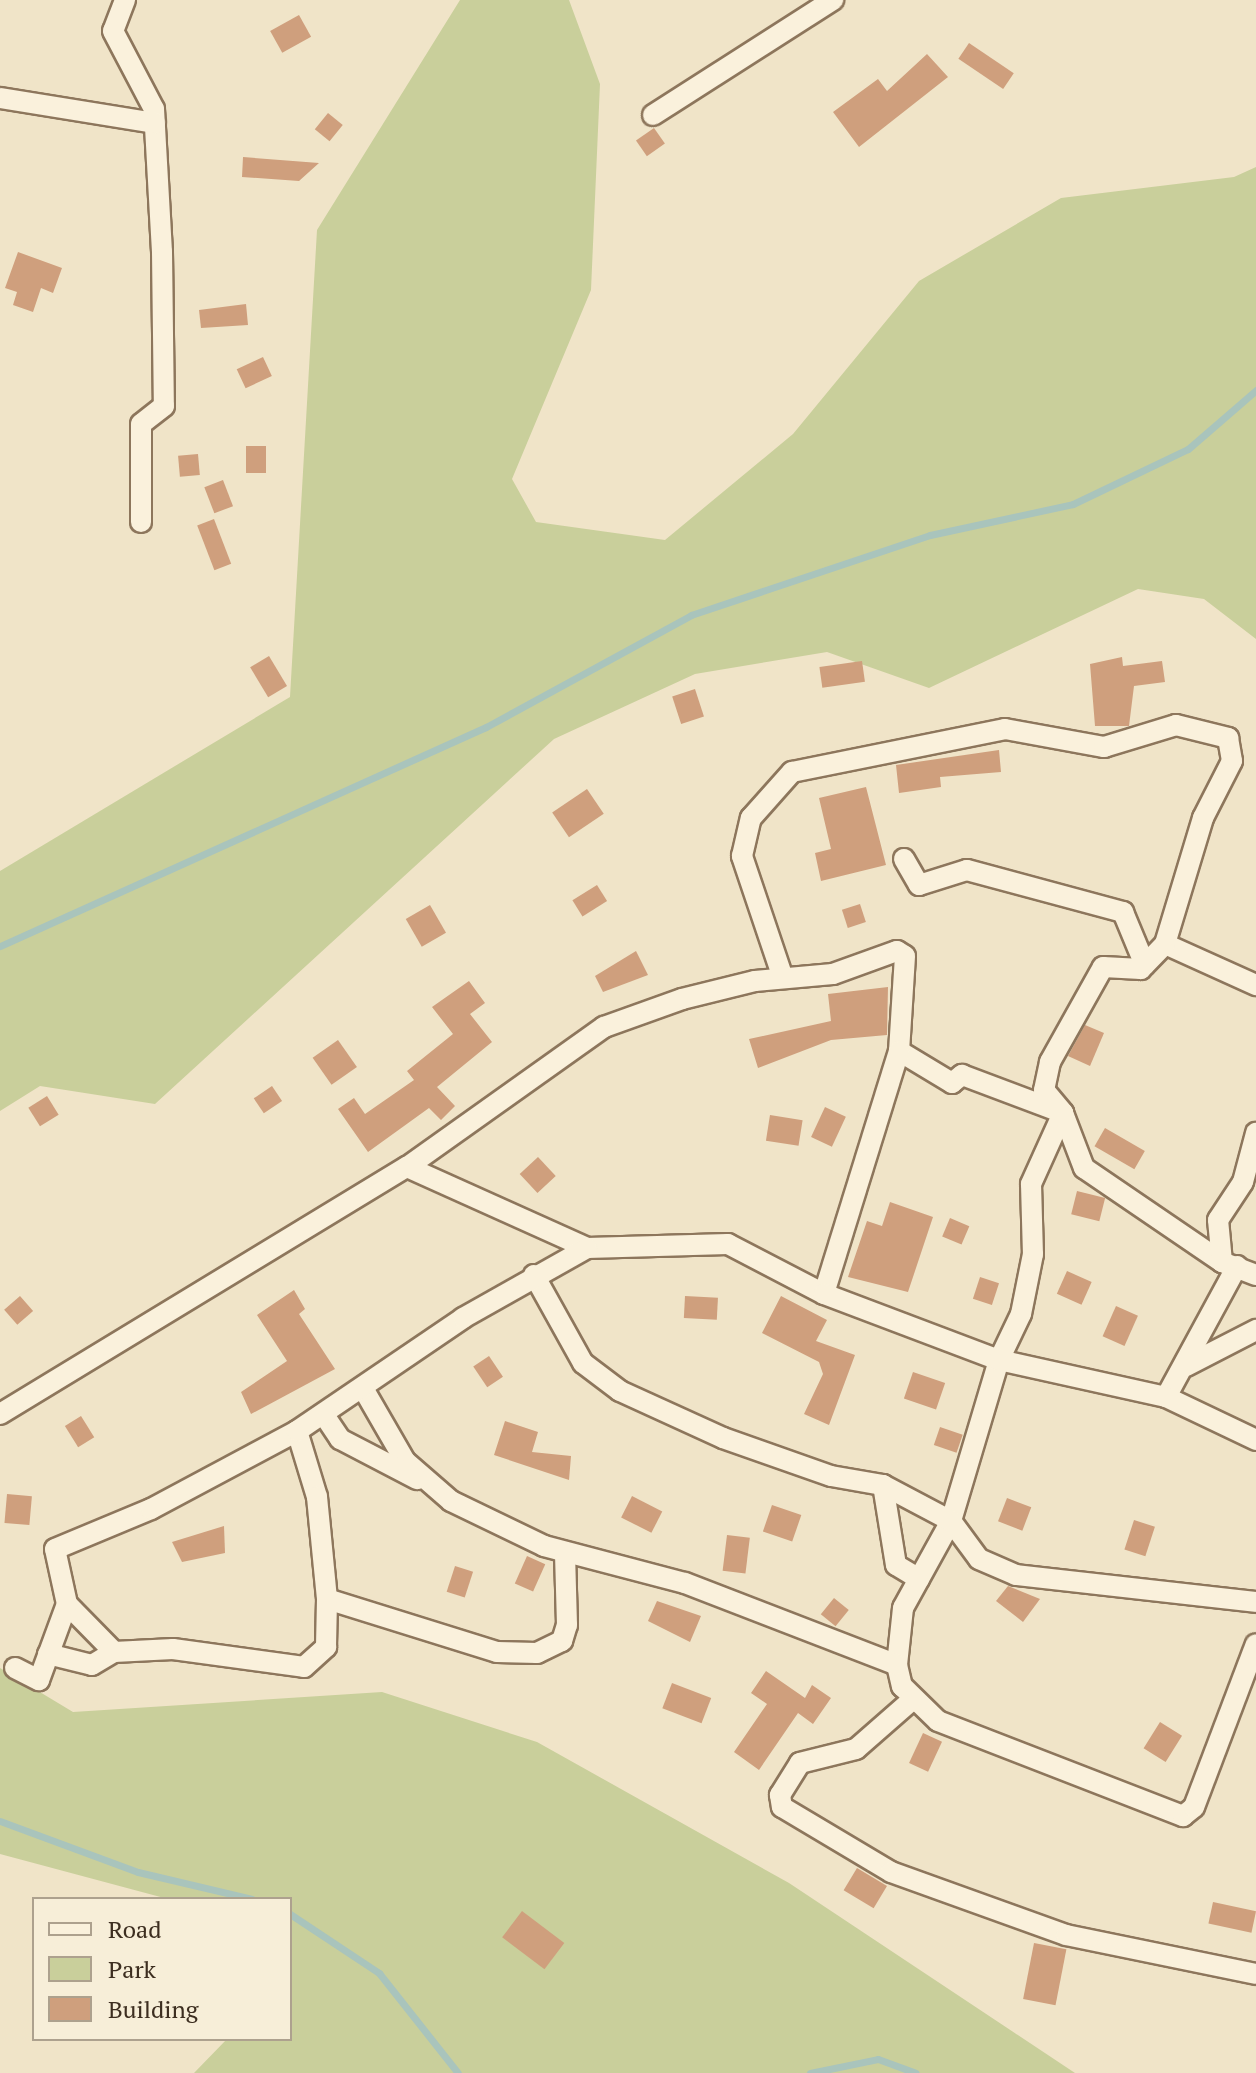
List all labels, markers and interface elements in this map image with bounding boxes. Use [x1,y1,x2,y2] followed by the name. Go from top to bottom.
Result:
[32,1897,292,2041] legend
[108,1913,162,1945] text: Road
[108,1953,156,1985] text: Park
[108,1993,198,2025] text: Building

